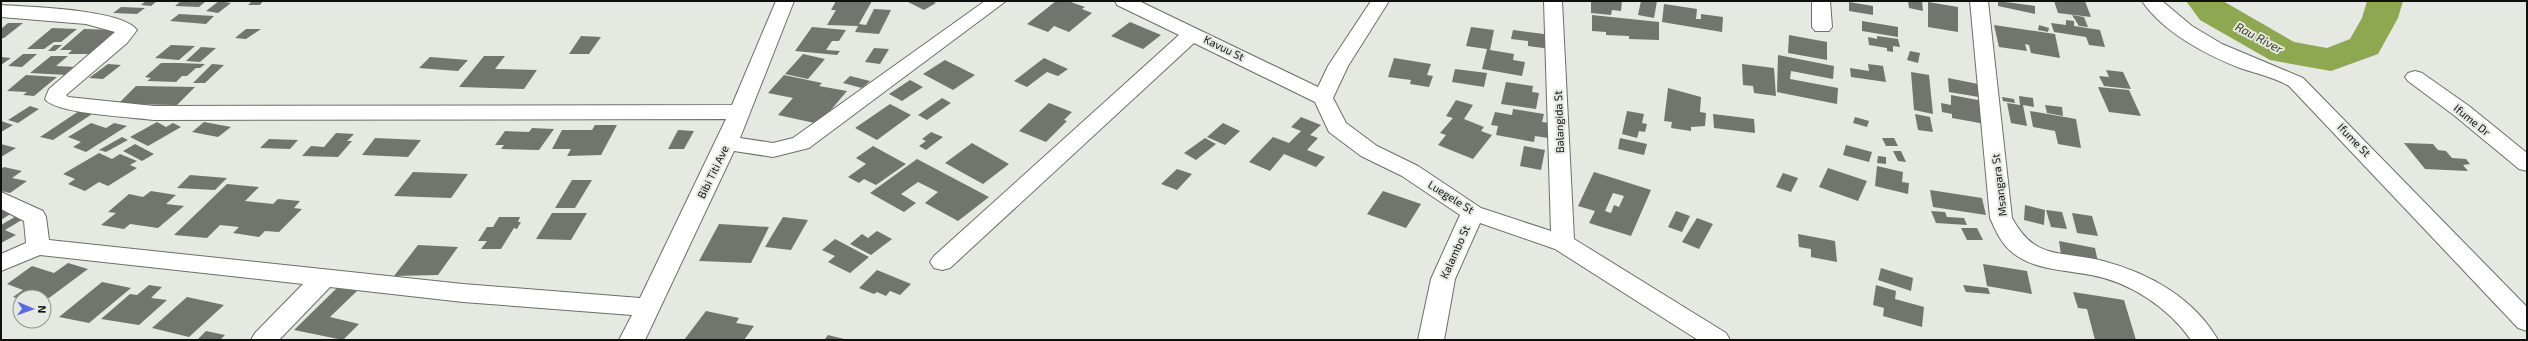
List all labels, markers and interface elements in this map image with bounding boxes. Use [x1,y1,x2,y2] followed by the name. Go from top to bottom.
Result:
[2233,19,2286,56] water label: Rau River
[1202,32,1247,63] street label: Kavuu St
[1551,91,1566,153] street label: Balangida St
[2451,101,2494,139] street label: Ifume Dr
[2335,120,2373,159] street label: Ifume St
[694,143,731,200] street label: Bibi Titi Ave
[1988,153,2009,217] street label: Msangara St
[1426,177,1477,216] street label: Luegele St
[1437,223,1472,280] street label: Kalambo St
[12,289,52,329] north arrow
[36,305,49,314] text: N

